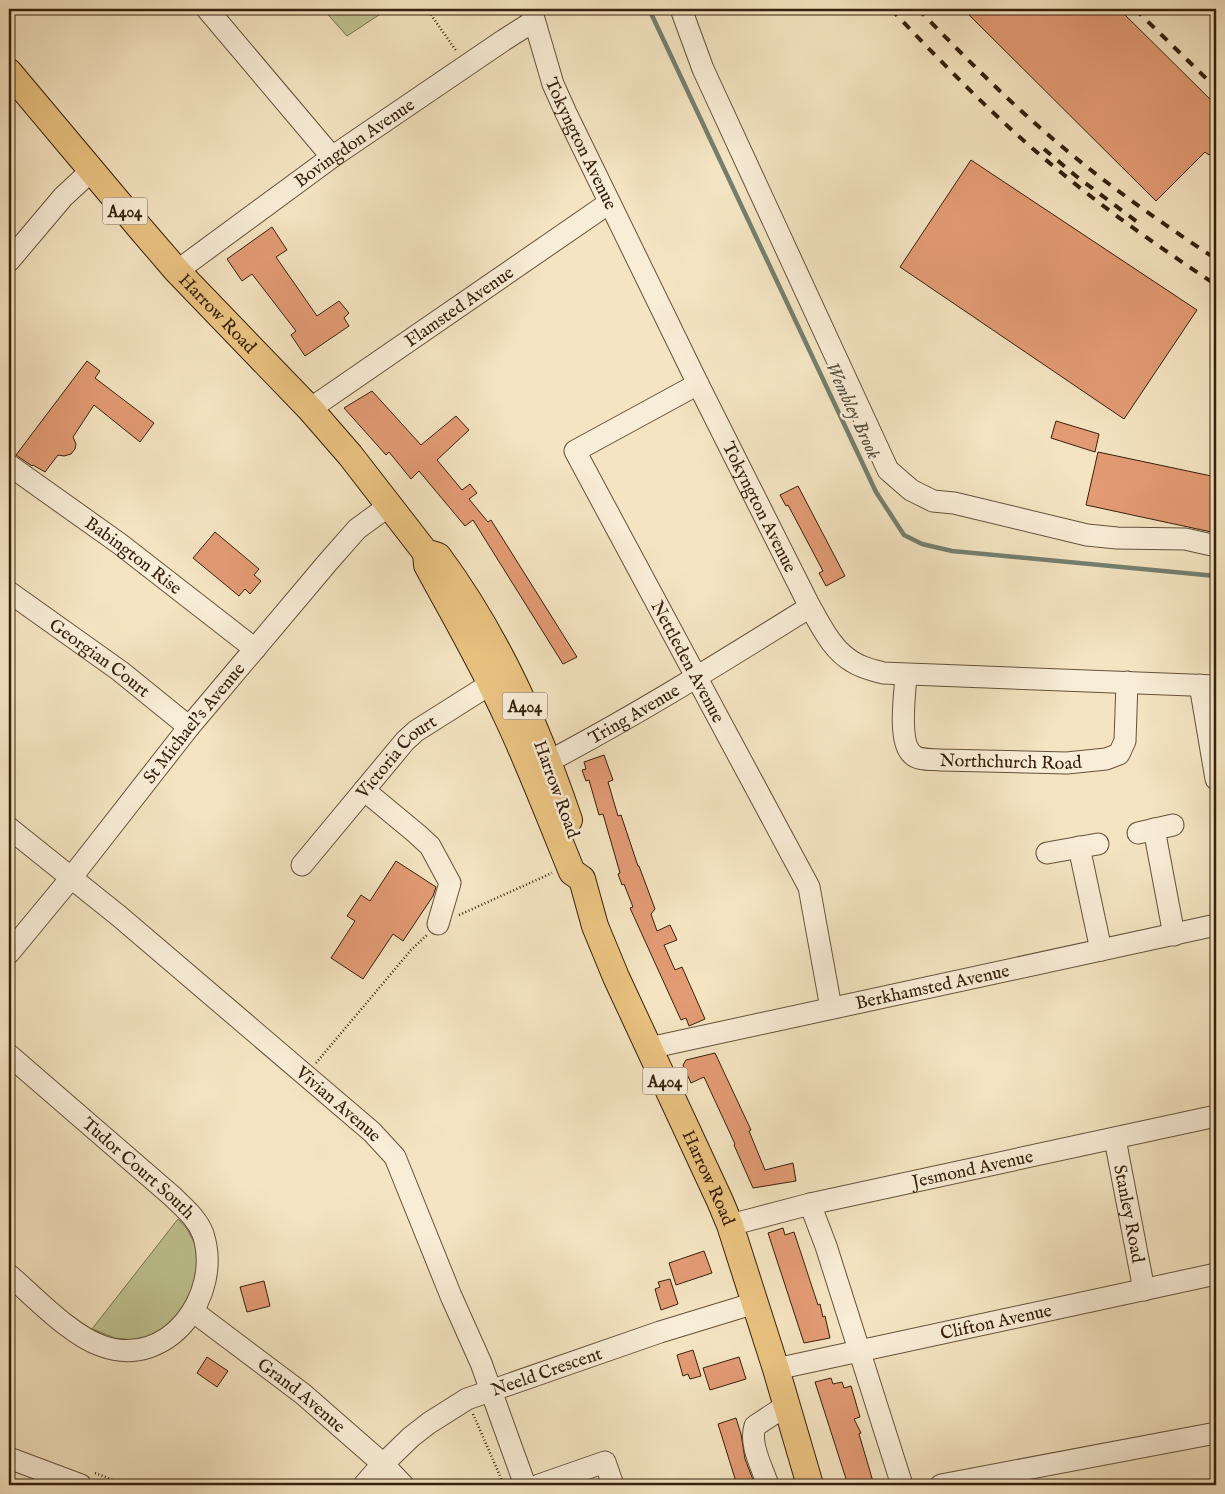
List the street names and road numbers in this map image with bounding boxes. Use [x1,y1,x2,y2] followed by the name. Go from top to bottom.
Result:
[539,75,621,214] street label: Tokyngton Avenue
[291,94,420,194] street label: Bovingdon Avenue
[102,198,148,225] road number: A404
[401,262,519,353] street label: Flamsted Avenue
[173,269,261,359] street label: Harrow Road
[716,438,801,577] street label: Tokyngton Avenue
[80,513,186,601] street label: Babington Rise
[645,597,729,727] street label: Nettleden Avenue
[44,614,154,703] street label: Georgian Court
[139,659,251,789] street label: St Michael's Avenue
[585,680,684,751] street label: Tring Avenue
[502,692,548,719] road number: A404
[351,711,441,805] street label: Victoria Court
[527,737,584,842] street label: Harrow Road
[939,750,1083,776] street label: Northchurch Road
[854,960,1012,1016] street label: Berkhamsted Avenue
[290,1061,386,1148] street label: Vivian Avenue
[642,1068,688,1094] road number: A404
[76,1113,199,1225] street label: Tudor Court South
[676,1127,739,1230] street label: Harrow Road
[908,1146,1035,1195] street label: Jesmond Avenue
[1107,1163,1149,1265] street label: Stanley Road
[938,1300,1054,1346] street label: Clifton Avenue
[488,1343,605,1403] street label: Neeld Crescent
[252,1354,350,1439] street label: Grand Avenue

